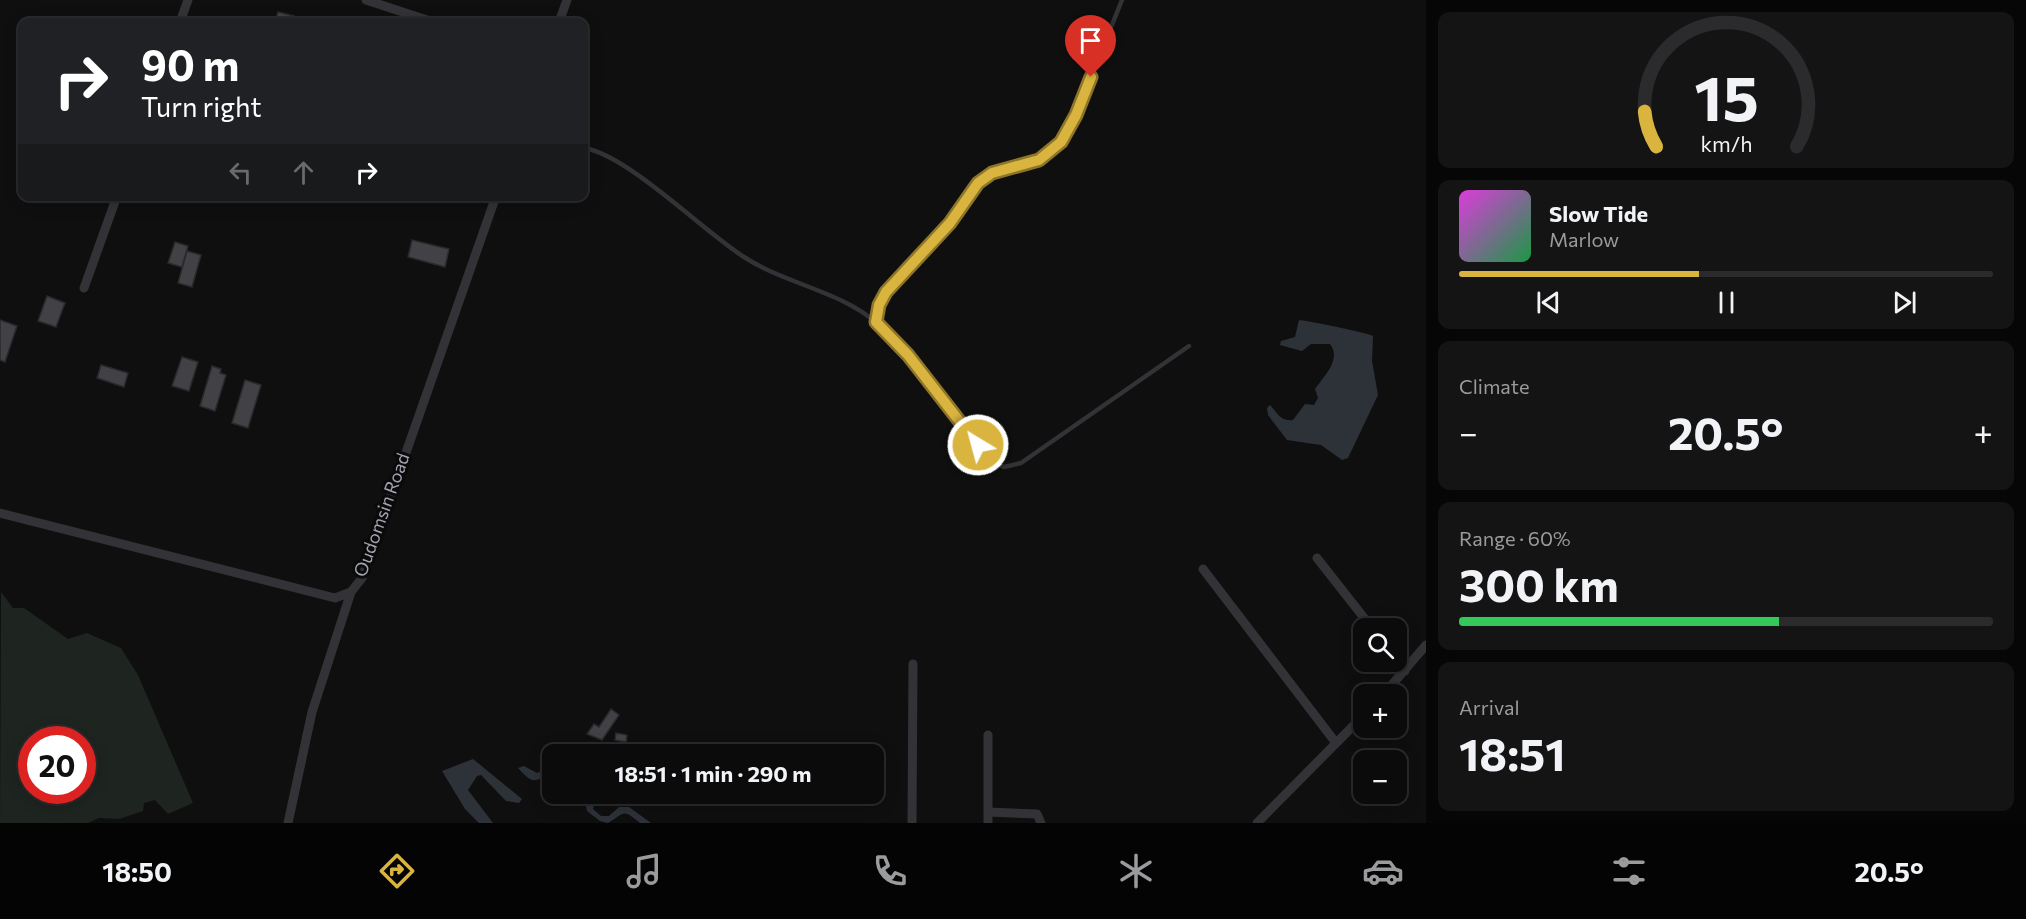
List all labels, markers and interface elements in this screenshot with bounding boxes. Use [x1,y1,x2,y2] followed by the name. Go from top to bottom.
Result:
[1065,15,1116,77] pin
[1074,24,1107,57] icon: arrive
[141,38,240,90] text: 90 m
[42,42,120,120] icon: right
[1694,58,1758,134] text: 15
[141,90,261,123] text: Turn right
[1700,130,1752,156] text: km/h
[224,156,257,189] icon: left
[287,156,320,189] icon: ahead
[350,156,383,189] icon: right
[1549,200,1648,227] text: Slow Tide
[1549,227,1619,251] text: Marlow
[1532,286,1565,319] icon: previous
[1710,286,1743,319] icon: pause
[1888,286,1921,319] icon: next
[1459,374,1529,398] text: Climate
[1668,404,1783,459] text: 20.5°
[1459,411,1478,452] text: −
[1974,411,1993,452] text: +
[946,413,1010,477] position arrow
[348,450,414,580] street label: Oudomsin Road
[1459,526,1571,550] text: Range · 60%
[1459,556,1619,611] text: 300 km
[1353,618,1407,804] map controls
[1353,618,1407,672] button: search
[1353,684,1407,738] button: +
[1459,695,1520,719] text: Arrival
[1459,725,1566,780] text: 18:51
[18,726,96,804] speed limit sign: 20
[1353,750,1407,804] button: −
[615,760,811,787] text: 18:51 · 1 min · 290 m
[376,850,418,892] icon: directions
[623,850,665,892] icon: music
[869,850,911,892] icon: phone
[1115,850,1157,892] icon: climate
[1362,850,1404,892] icon: car
[1608,850,1650,892] icon: filters
[102,855,172,888] text: 18:50
[1854,855,1924,888] text: 20.5°

